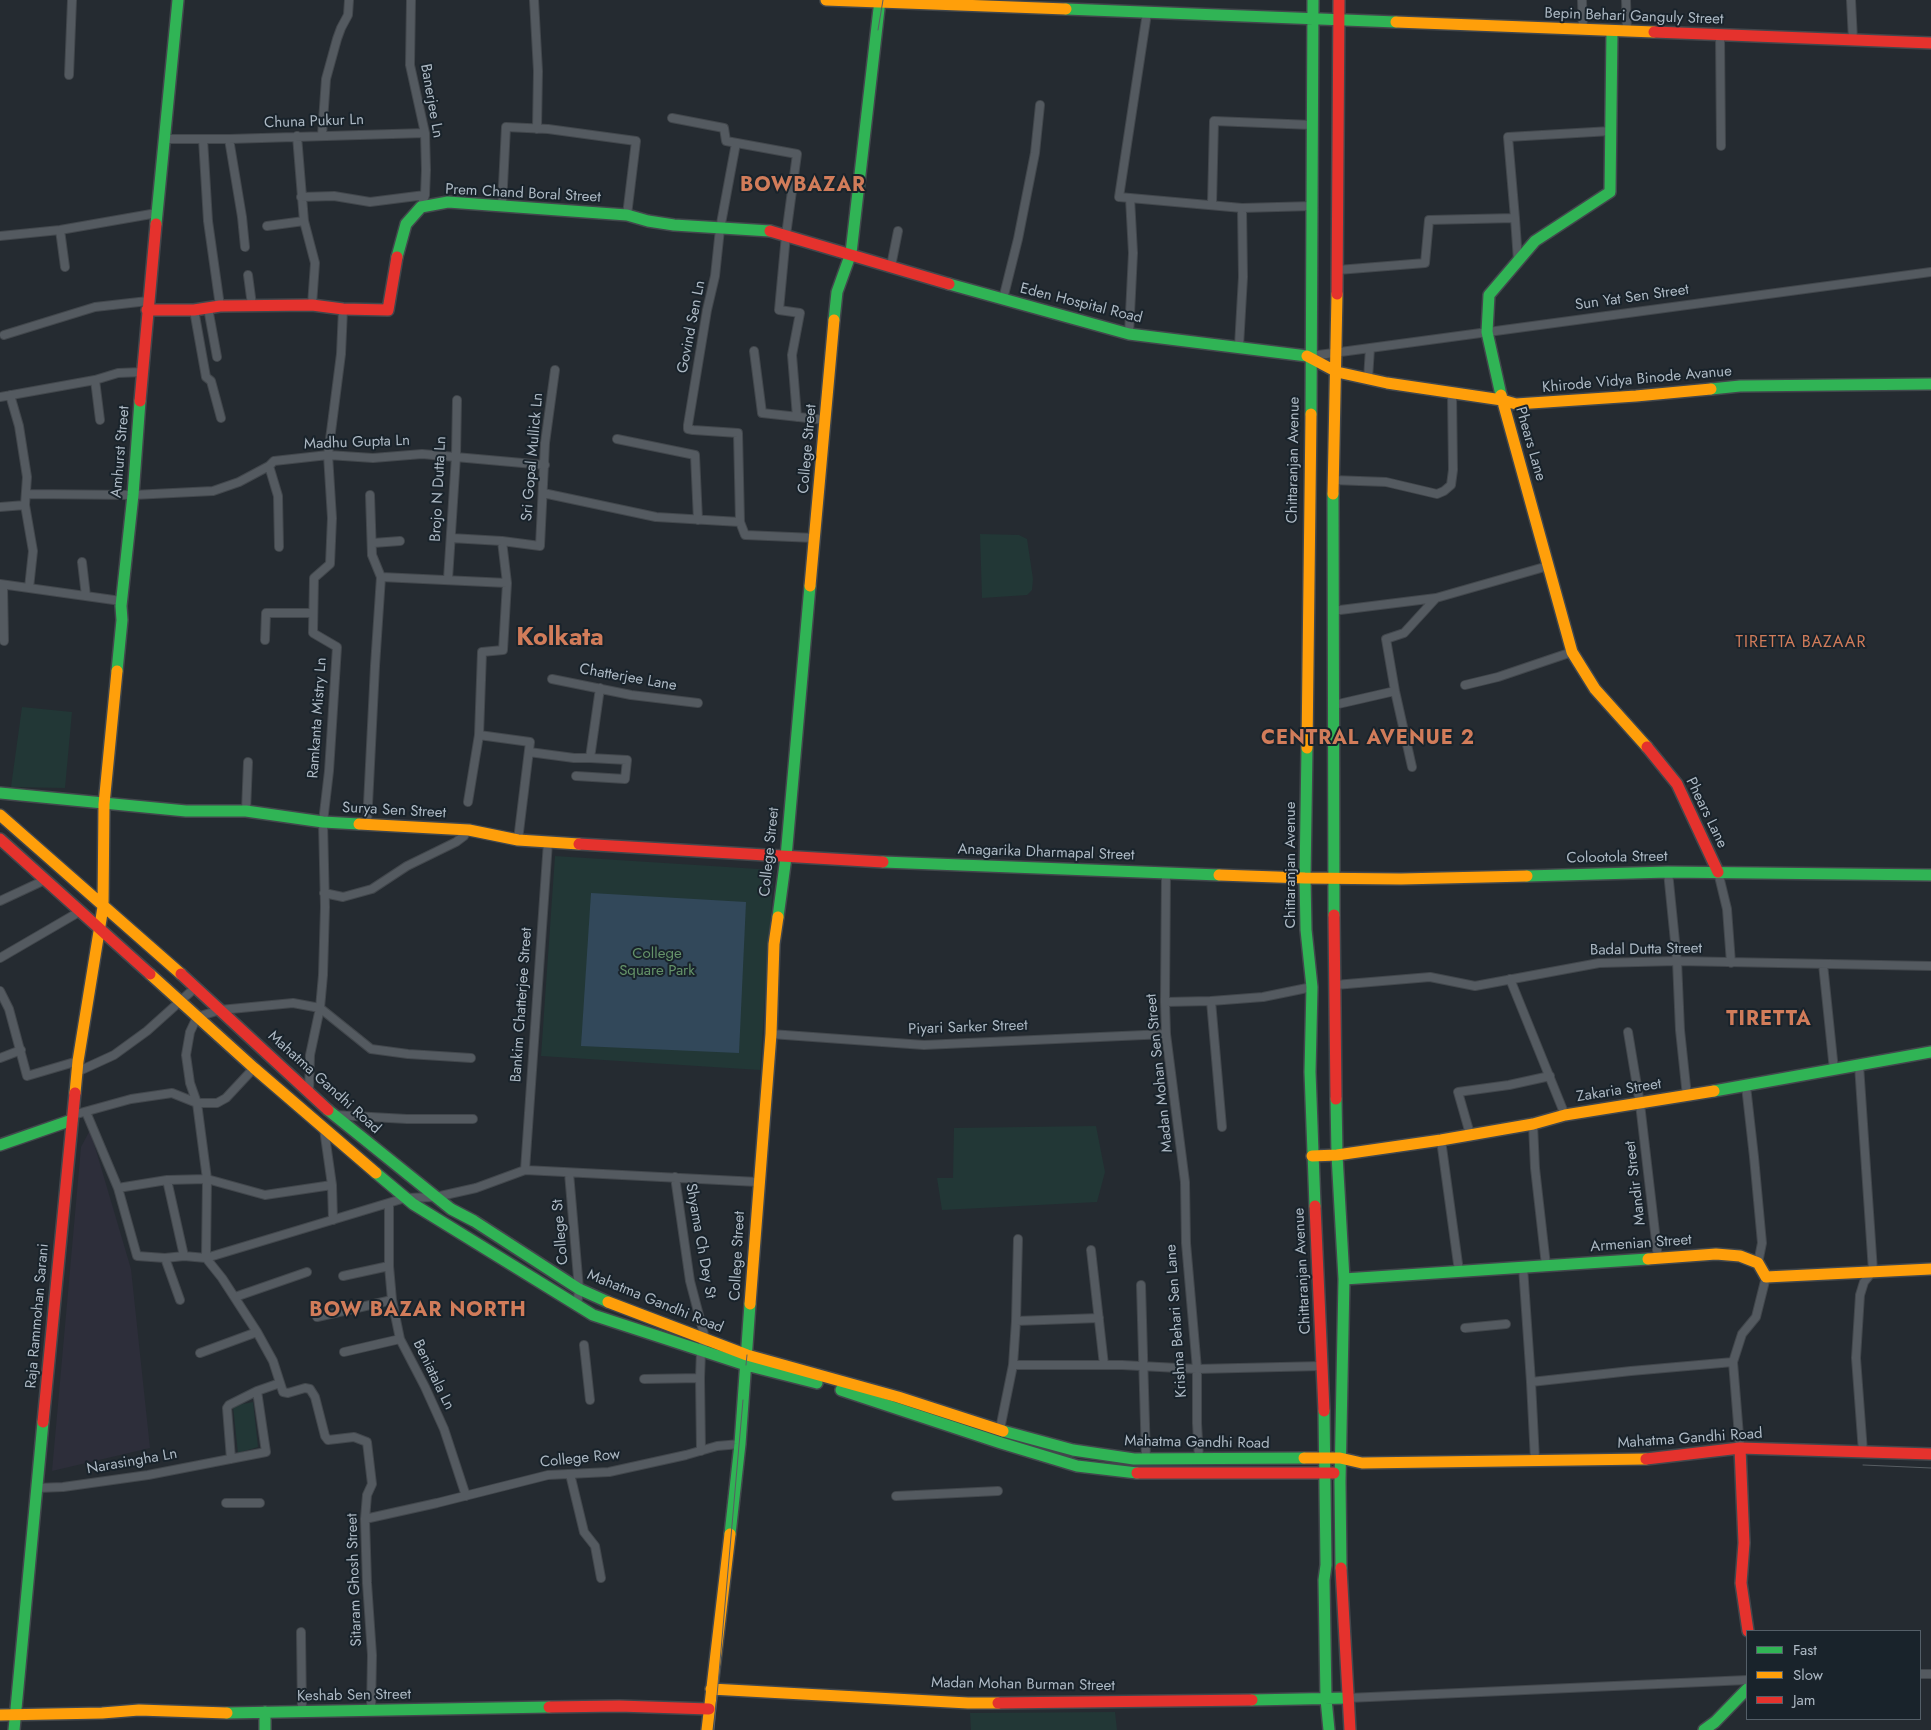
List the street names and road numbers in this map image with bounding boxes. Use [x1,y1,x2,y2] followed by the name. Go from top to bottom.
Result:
[1544,5,1724,29] street label: Bepin Behari Ganguly Street
[416,63,446,139] street label: Banerjee Ln
[264,111,364,133] street label: Chuna Pukur Ln
[445,181,601,207] street label: Prem Chand Boral Street
[674,279,710,375] street label: Govind Sen Ln
[1018,280,1144,328] street label: Eden Hospital Road
[1574,281,1690,315] street label: Sun Yat Sen Street
[1541,363,1733,397] street label: Khirode Vidya Binode Avanue
[518,392,548,522] street label: Sri Gopal Mullick Ln
[1284,396,1304,524] street label: Chittaranjan Avenue
[795,404,821,494] street label: College Street
[108,405,134,499] street label: Amhurst Street
[1511,405,1549,483] street label: Phears Lane
[304,432,410,454] street label: Madhu Gupta Ln
[427,436,451,542] street label: Brojo N Dutta Ln
[305,657,331,779] street label: Ramkanta Mistry Ln
[578,661,678,695] street label: Chatterjee Lane
[1681,775,1731,851] street label: Phears Lane
[342,799,446,823] street label: Surya Sen Street
[1282,802,1300,928] street label: Chittaranjan Avenue
[756,806,784,898] street label: College Street
[957,841,1135,865] street label: Anagarika Dharmapal Street
[1566,848,1668,868] street label: Colootola Street
[508,927,536,1083] street label: Bankim Chatterjee Street
[1590,940,1702,960] street label: Badal Dutta Street
[1143,993,1177,1153] street label: Madan Mohan Sen Street
[908,1017,1028,1039] street label: Piyari Sarker Street
[264,1028,384,1138] street label: Mahatma Gandhi Road
[1575,1075,1663,1107] street label: Zakaria Street
[1622,1140,1650,1226] street label: Mandir Street
[681,1182,719,1300] street label: Shyama Ch Dey St
[549,1198,573,1266] street label: College St
[1291,1207,1315,1335] street label: Chittaranjan Avenue
[727,1211,749,1301] street label: College Street
[1590,1231,1692,1257] street label: Armenian Street
[23,1243,53,1389] street label: Raja Rammohan Sarani
[1163,1244,1191,1398] street label: Krishna Behari Sen Lane
[584,1266,726,1338] street label: Mahatma Gandhi Road
[408,1337,458,1413] street label: Beniatala Ln
[1617,1425,1763,1453] street label: Mahatma Gandhi Road
[1124,1433,1270,1453] street label: Mahatma Gandhi Road
[85,1445,179,1479] street label: Narasingha Ln
[539,1446,621,1472] street label: College Row
[344,1513,366,1647] street label: Sitaram Ghosh Street
[931,1674,1115,1696] street label: Madan Mohan Burman Street
[297,1686,411,1706] street label: Keshab Sen Street

